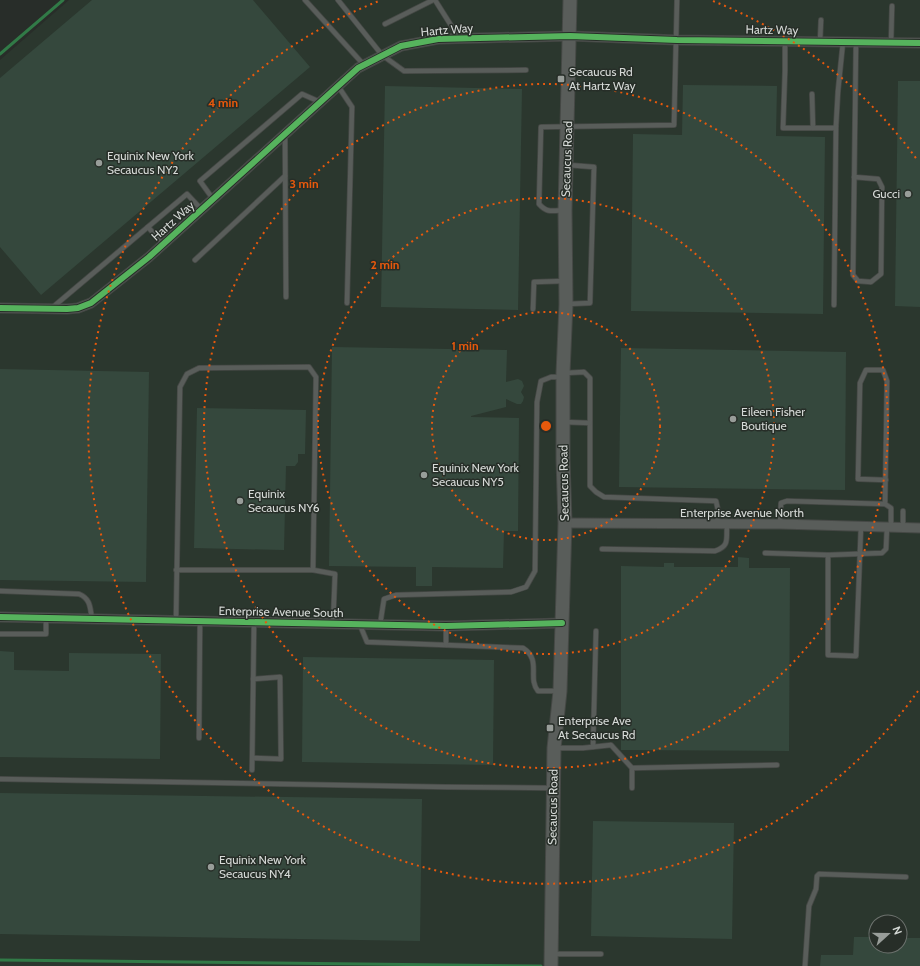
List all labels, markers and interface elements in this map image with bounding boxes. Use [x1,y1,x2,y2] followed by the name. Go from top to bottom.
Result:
[420,20,474,39] street label: Hartz Way
[745,22,799,37] street label: Hartz Way
[569,64,636,93] place label: Secaucus Rd At Hartz Way
[556,74,566,84] marker: Secaucus Rd At Hartz Way
[208,95,238,110] text: 4 min
[558,121,575,197] street label: Secaucus Road
[107,148,195,177] place label: Equinix New York Secaucus NY2
[94,158,104,168] marker: Equinix New York Secaucus NY2
[289,176,319,191] text: 3 min
[872,186,900,201] place label: Gucci
[903,189,913,199] marker: Gucci
[148,197,197,244] street label: Hartz Way
[371,257,399,272] text: 2 min
[451,338,479,353] text: 1 min
[741,404,805,433] place label: Eileen Fisher Boutique
[728,414,738,424] marker: Eileen Fisher Boutique
[539,419,553,433] centre of rings
[555,445,572,521] street label: Secaucus Road
[432,460,520,489] place label: Equinix New York Secaucus NY5
[419,470,429,480] marker: Equinix New York Secaucus NY5
[248,486,320,515] place label: Equinix Secaucus NY6
[235,496,245,506] marker: Equinix Secaucus NY6
[680,505,804,520] street label: Enterprise Avenue North
[218,603,344,620] street label: Enterprise Avenue South
[558,713,636,742] place label: Enterprise Ave At Secaucus Rd
[545,723,555,733] marker: Enterprise Ave At Secaucus Rd
[544,769,561,845] street label: Secaucus Road
[219,852,307,881] place label: Equinix New York Secaucus NY4
[206,862,216,872] marker: Equinix New York Secaucus NY4
[868,914,908,954] north arrow
[889,924,905,937] text: N

